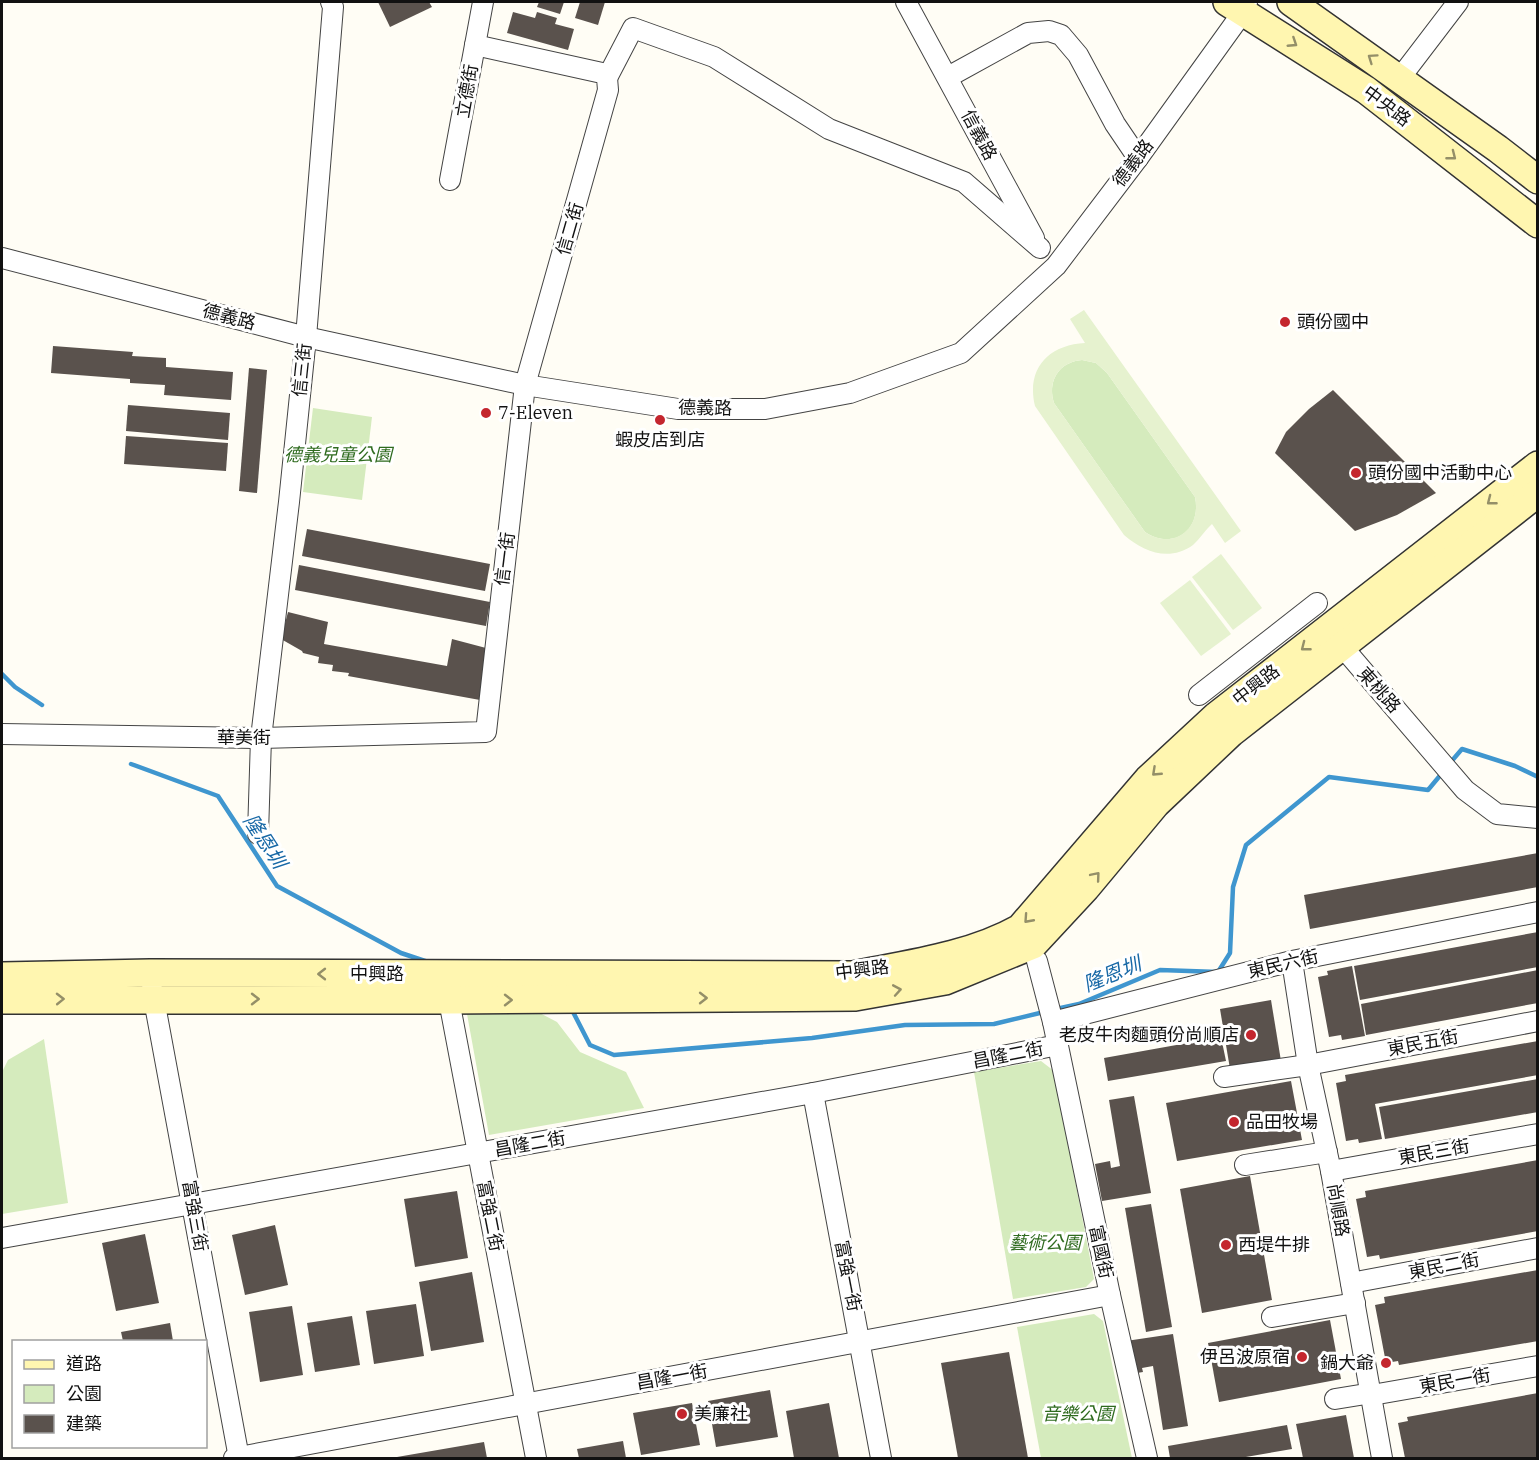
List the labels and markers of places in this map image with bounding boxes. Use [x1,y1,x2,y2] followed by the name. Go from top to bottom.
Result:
[1297,310,1369,333] place label: 頭份國中
[1278,315,1292,329] marker: 頭份國中
[498,401,573,424] place label: 7-Eleven
[479,406,493,420] marker: 7-Eleven
[653,413,667,427] marker: 蝦皮店到店
[615,428,705,451] place label: 蝦皮店到店
[1368,461,1512,484] place label: 頭份國中活動中心
[1349,466,1363,480] marker: 頭份國中活動中心
[1059,1023,1239,1046] place label: 老皮牛肉麵頭份尚順店
[1244,1028,1258,1042] marker: 老皮牛肉麵頭份尚順店
[1246,1110,1318,1133] place label: 品田牧場
[1227,1115,1241,1129] marker: 品田牧場
[1238,1233,1310,1256] place label: 西堤牛排
[1219,1238,1233,1252] marker: 西堤牛排
[1200,1345,1290,1368] place label: 伊呂波原宿
[1295,1350,1309,1364] marker: 伊呂波原宿
[1320,1351,1374,1374] place label: 鍋大爺
[1379,1356,1393,1370] marker: 鍋大爺
[694,1402,748,1425] place label: 美廉社
[675,1407,689,1421] marker: 美廉社

